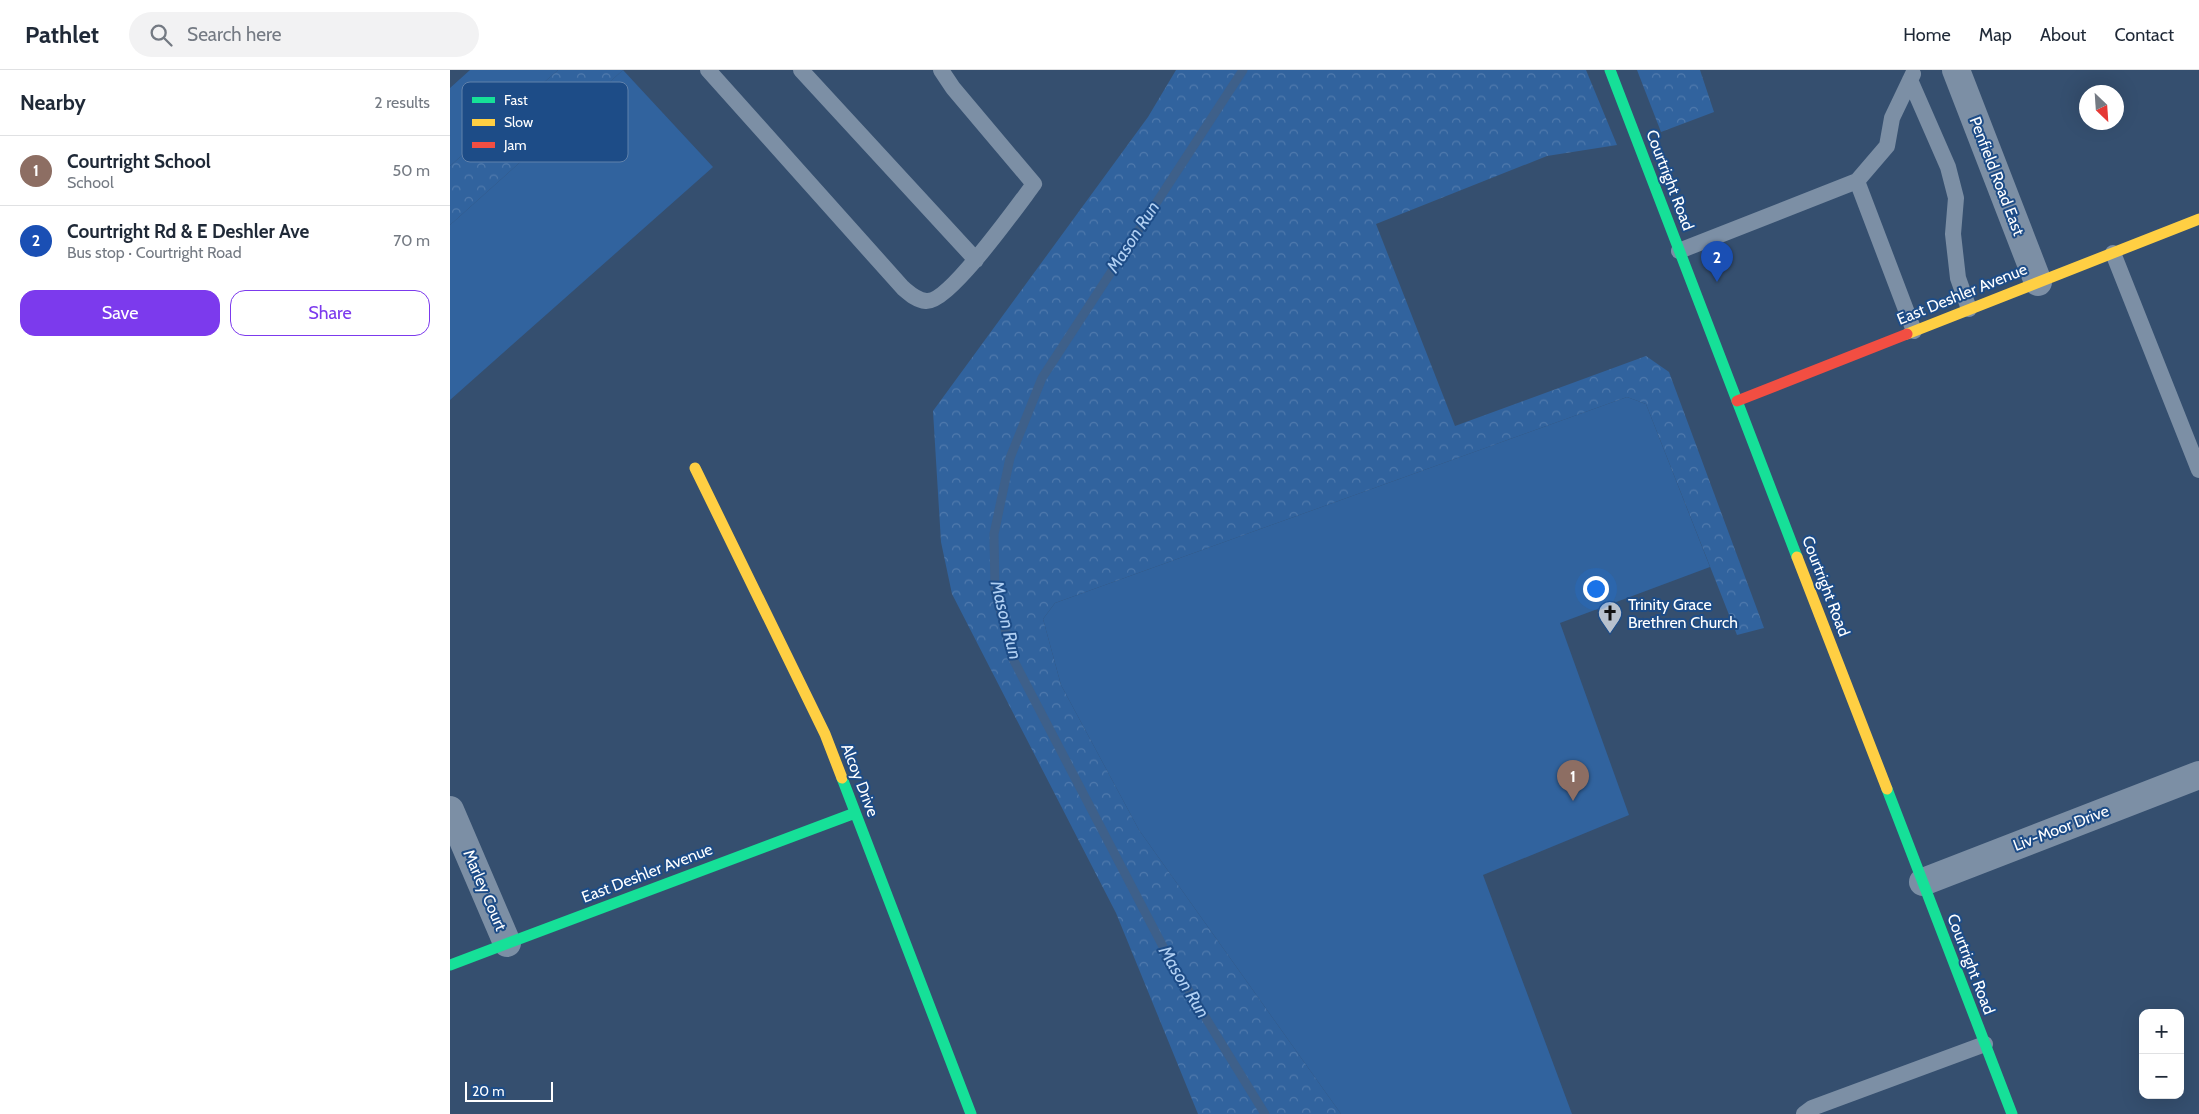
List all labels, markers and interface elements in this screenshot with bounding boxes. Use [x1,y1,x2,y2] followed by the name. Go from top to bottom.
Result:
[129,12,479,57] search box
[25,20,99,49] text: Pathlet
[147,21,175,49] icon: search
[187,23,281,46] text: Search here
[1903,24,1951,46] text: Home
[1979,24,2012,46] text: Map
[2040,24,2086,46] text: About
[2114,24,2174,46] text: Contact
[462,82,628,162] legend
[2079,85,2124,130] north arrow
[20,90,86,115] text: Nearby
[504,91,528,109] text: Fast
[374,93,430,112] text: 2 results
[504,113,533,131] text: Slow
[1966,114,2029,239] street label: Penfield Road East
[1642,127,1698,233] street label: Courtright Road
[503,136,526,154] text: Jam
[67,150,211,173] text: Courtright School
[33,161,39,180] text: 1
[393,161,430,180] text: 50 m
[67,173,114,192] text: School
[1101,197,1164,278] water label: Mason Run
[67,220,309,243] text: Courtright Rd & E Deshler Ave
[32,231,40,250] text: 2
[393,231,430,250] text: 70 m
[1701,241,1733,282] pin: 2
[67,243,242,262] text: Bus stop · Courtright Road
[1894,259,2030,329] street label: East Deshler Avenue
[20,290,220,336] button: Save
[230,290,430,336] button: Share
[1798,533,1854,639] street label: Courtright Road
[1583,576,1609,602] your location
[985,577,1026,662] water label: Mason Run
[1628,595,1738,632] place label: Trinity Grace Brethren Church
[1597,600,1623,634] church icon: Trinity Grace Brethren Church
[837,741,883,819] street label: Alcoy Drive
[1557,760,1589,801] pin: 1
[2010,801,2112,855] street label: Liv-Moor Drive
[579,839,715,907] street label: East Deshler Avenue
[459,847,511,934] street label: Marley Court
[1943,911,1999,1017] street label: Courtright Road
[1153,941,1214,1022] water label: Mason Run
[2139,1009,2184,1099] map controls
[2139,1009,2184,1054] button: +
[2139,1054,2184,1099] button: −
[465,1079,552,1102] scale bar
[472,1082,505,1100] text: 20 m

